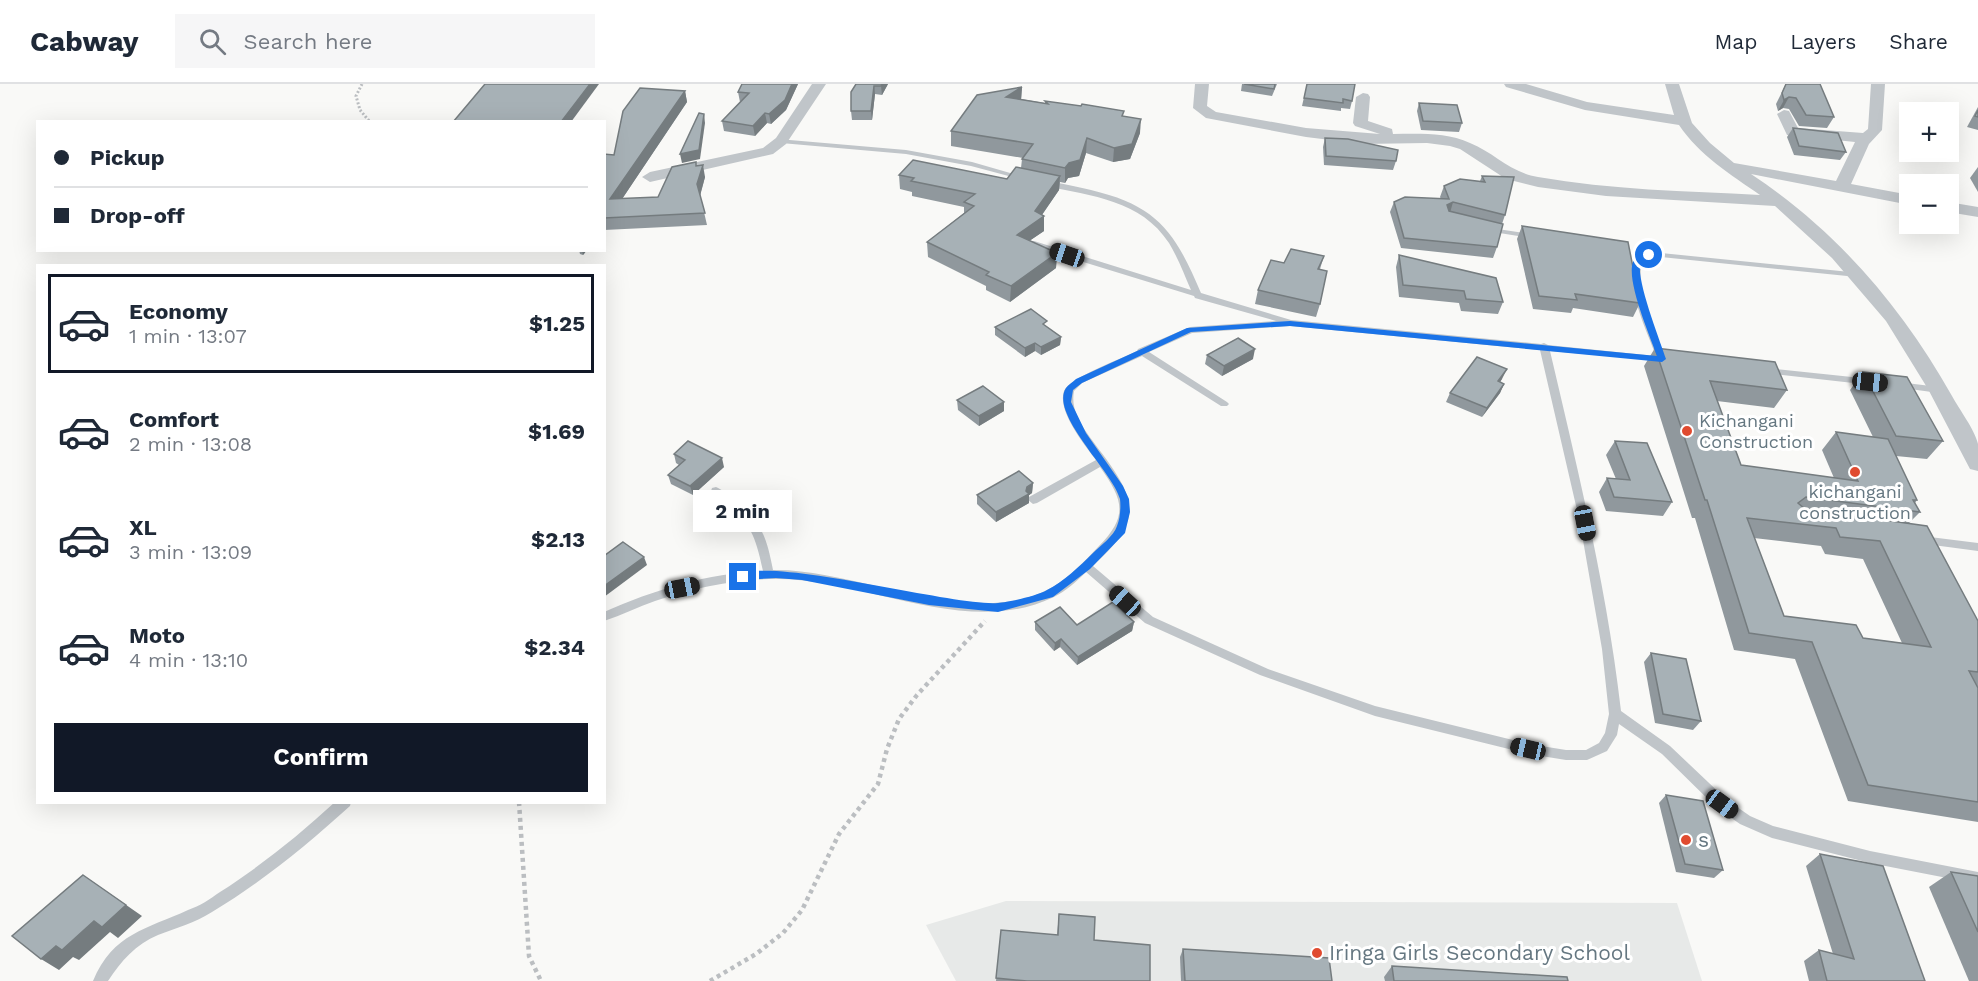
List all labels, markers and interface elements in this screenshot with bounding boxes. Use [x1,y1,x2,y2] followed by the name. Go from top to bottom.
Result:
[175,14,595,68] search box
[30,25,139,58] text: Cabway
[196,25,229,58] icon: search
[244,29,373,54] text: Search here
[1714,29,1757,54] text: Map
[1790,29,1856,54] text: Layers
[1889,29,1948,54] text: Share
[1899,102,1959,234] map controls
[1899,102,1959,162] button: +
[90,145,165,170] text: Pickup
[1899,174,1959,234] button: −
[90,203,185,228] text: Drop-off
[1047,241,1087,269] car
[1635,241,1662,268] route start
[57,297,111,351] icon: car
[129,299,228,324] text: Economy
[529,311,585,336] text: $1.25
[129,324,247,348] text: 1 min · 13:07
[1851,371,1889,393] car
[57,405,111,459] icon: car
[129,407,219,432] text: Comfort
[1699,410,1813,452] place label: Kichangani Construction
[528,419,585,444] text: $1.69
[1680,424,1694,438] marker: Kichangani Construction
[129,432,252,456] text: 2 min · 13:08
[1848,465,1862,479] marker: kichangani construction
[1799,481,1911,523] place label: kichangani construction
[694,490,792,532] callout: 2 min
[715,499,770,523] text: 2 min
[1573,504,1597,542] car
[57,513,111,567] icon: car
[129,515,157,540] text: XL
[531,527,585,552] text: $2.13
[129,540,252,564] text: 3 min · 13:09
[729,563,756,590] route end
[663,576,701,600] car
[1106,582,1144,620] car
[57,621,111,675] icon: car
[129,623,185,648] text: Moto
[524,635,585,660] text: $2.34
[129,648,248,672] text: 4 min · 13:10
[54,723,588,792] button: Confirm
[1508,736,1548,762] car
[1702,786,1742,822] car
[1698,827,1709,852] place label: s
[1679,833,1693,847] marker: s
[1329,940,1630,965] place label: Iringa Girls Secondary School
[1310,946,1324,960] marker: Iringa Girls Secondary School

